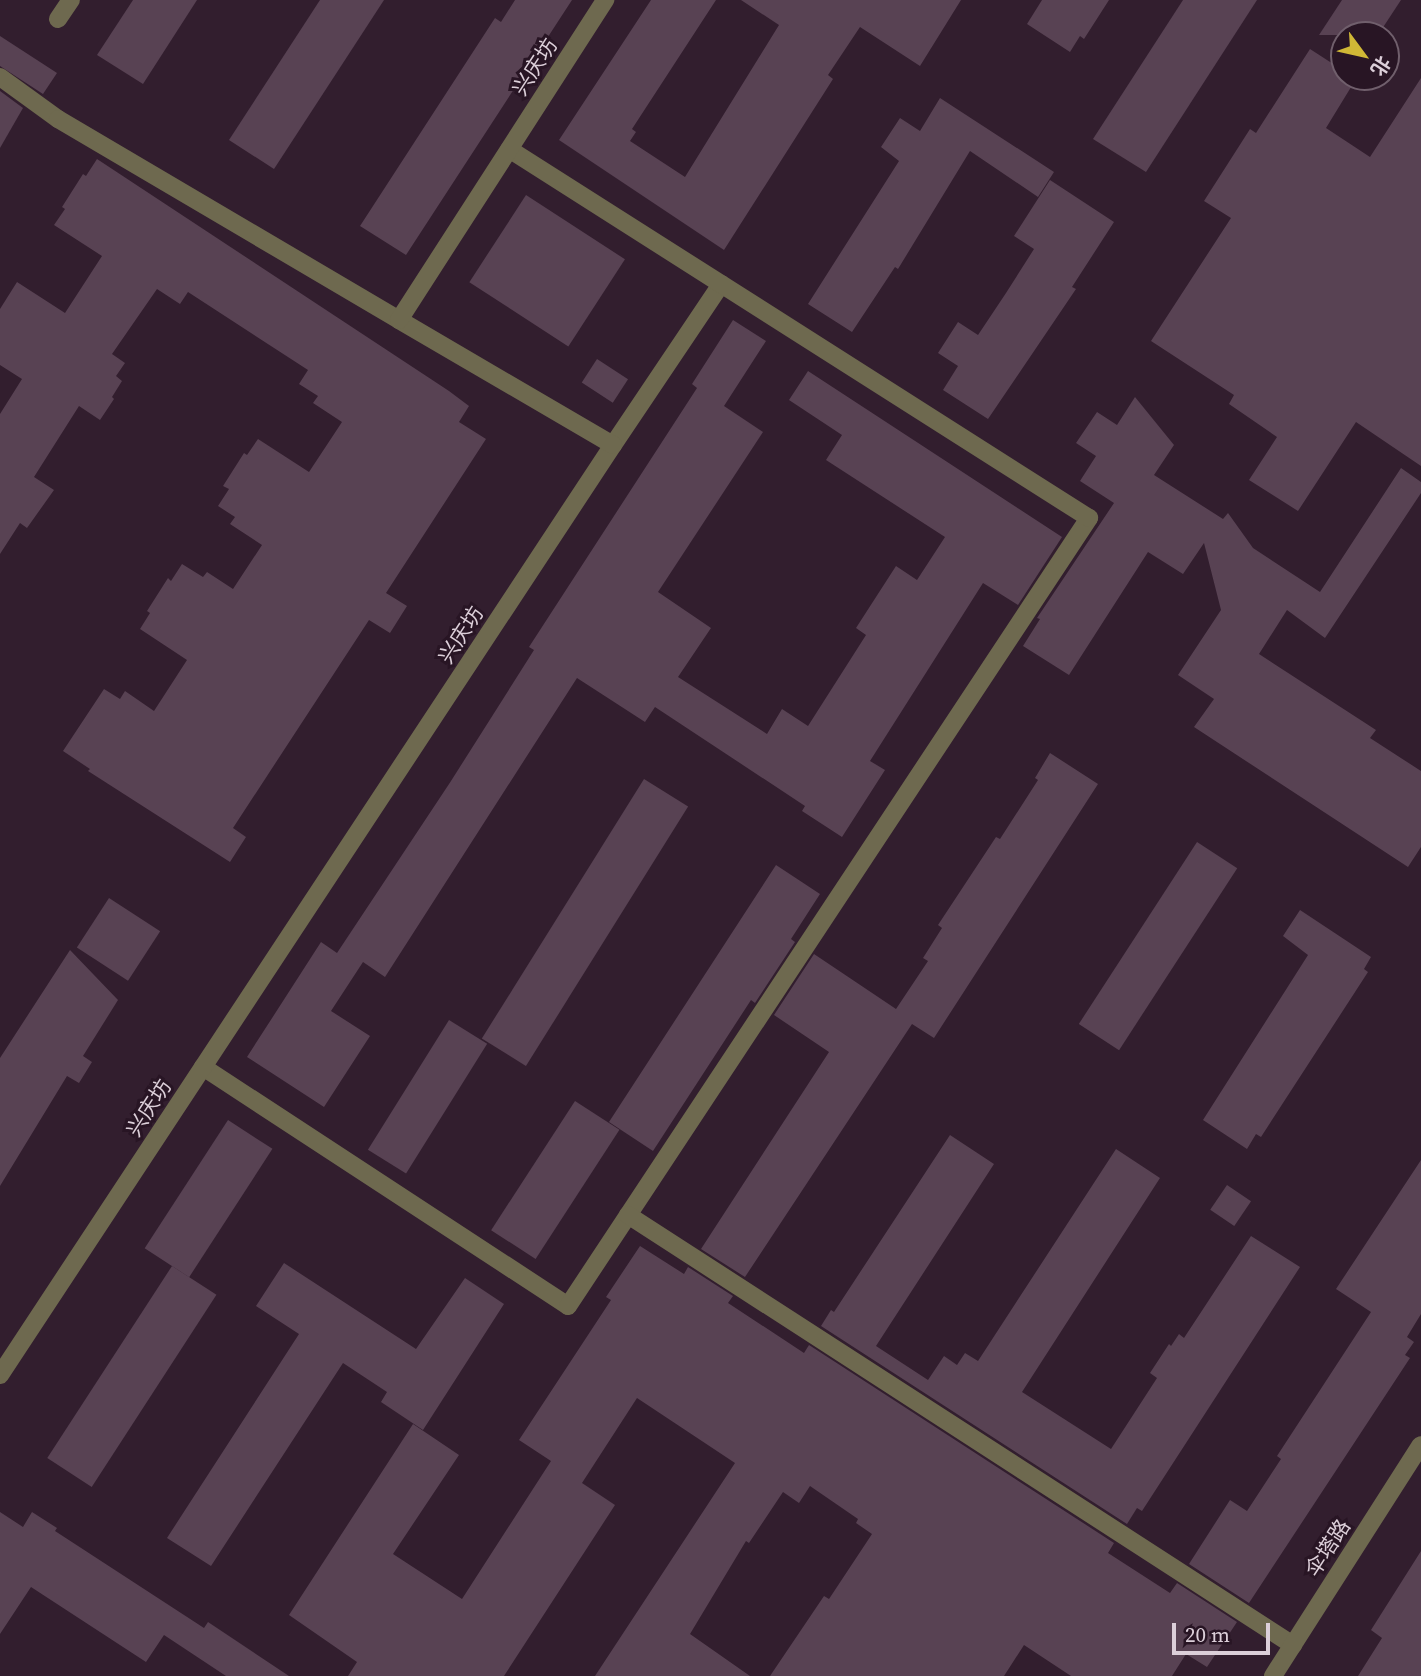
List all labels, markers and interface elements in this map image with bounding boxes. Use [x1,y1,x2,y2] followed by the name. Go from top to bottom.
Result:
[1330,21,1400,91] north arrow
[507,34,563,100] street label: 兴庆坊
[1365,51,1397,81] text: 北
[433,602,489,668] street label: 兴庆坊
[121,1075,177,1141] street label: 兴庆坊
[1300,1515,1356,1581] street label: 伞塔路
[1176,1610,1274,1654] scale bar
[1185,1620,1230,1649] text: 20 m

